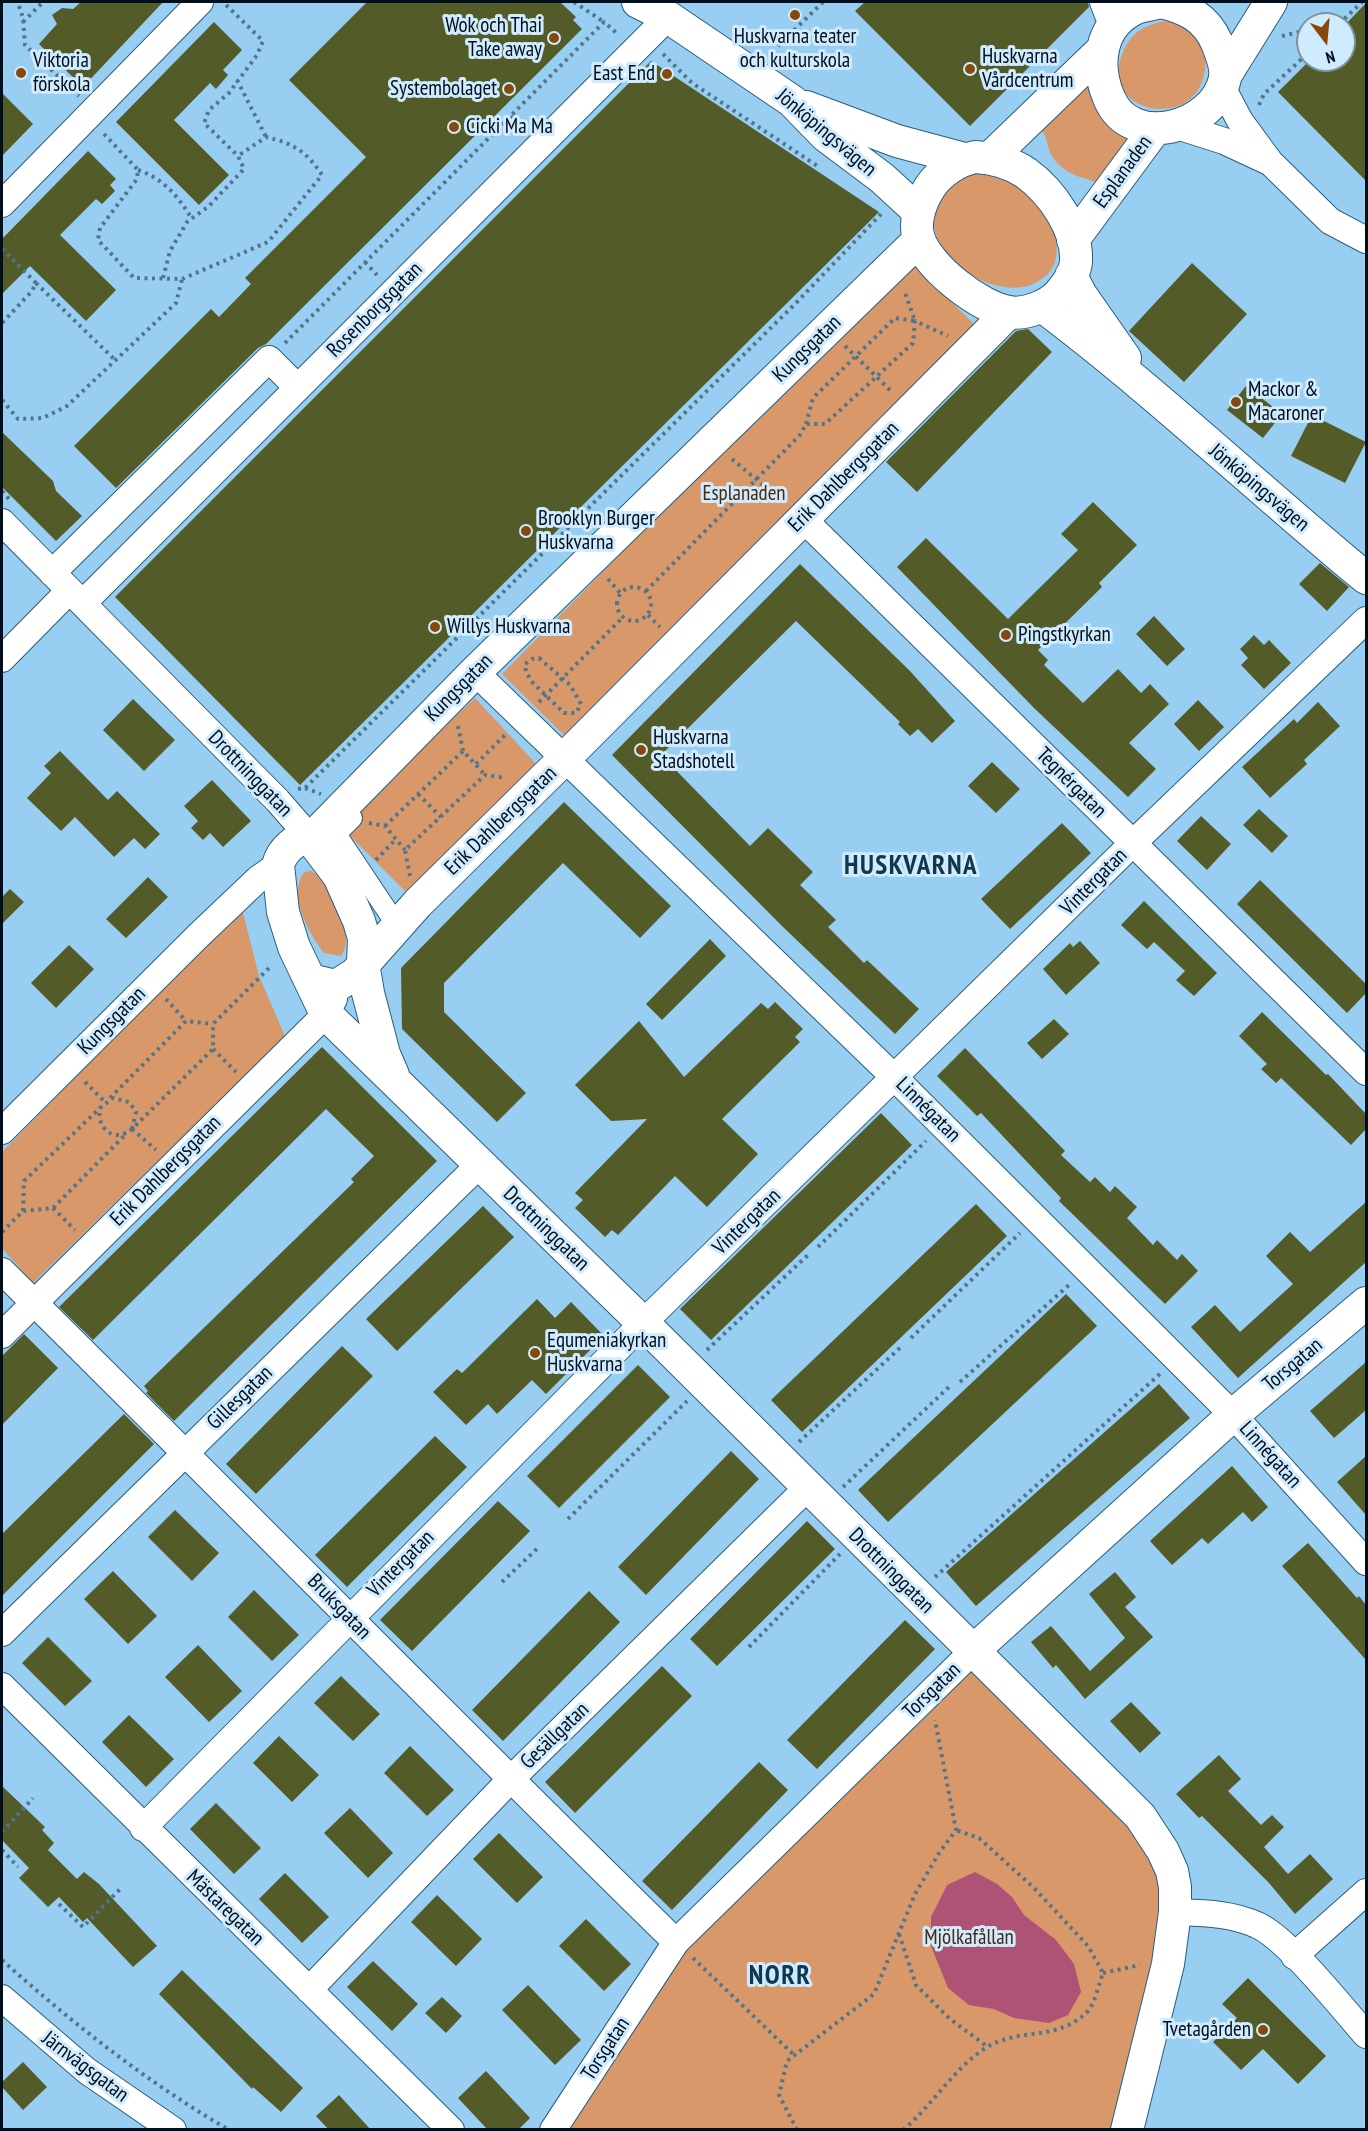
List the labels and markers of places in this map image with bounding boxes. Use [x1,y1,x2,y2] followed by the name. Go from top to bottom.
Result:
[788,8,802,22] marker: Huskvarna teater och kulturskola
[445,13,542,63] place label: Wok och Thai Take away
[734,24,856,74] place label: Huskvarna teater och kulturskola
[547,31,561,45] marker: Wok och Thai Take away
[982,44,1074,94] place label: Huskvarna Vårdcentrum
[33,48,90,98] place label: Viktoria förskola
[593,61,655,87] place label: East End
[963,62,977,76] marker: Huskvarna Vårdcentrum
[14,66,28,80] marker: Viktoria förskola
[660,67,674,81] marker: East End
[390,76,497,102] place label: Systembolaget
[502,82,516,96] marker: Systembolaget
[466,114,553,140] place label: Cicki Ma Ma
[447,120,461,134] marker: Cicki Ma Ma
[1248,377,1324,427] place label: Mackor & Macaroner
[1229,395,1243,409] marker: Mackor & Macaroner
[538,506,655,556] place label: Brooklyn Burger Huskvarna
[519,524,533,538] marker: Brooklyn Burger Huskvarna
[447,614,570,640] place label: Willys Huskvarna
[428,620,442,634] marker: Willys Huskvarna
[1018,622,1111,648] place label: Pingstkyrkan
[999,628,1013,642] marker: Pingstkyrkan
[653,725,735,775] place label: Huskvarna Stadshotell
[634,743,648,757] marker: Huskvarna Stadshotell
[547,1328,666,1378] place label: Equmeniakyrkan Huskvarna
[528,1346,542,1360] marker: Equmeniakyrkan Huskvarna
[1163,2017,1251,2043] place label: Tvetagården
[1256,2023,1270,2037] marker: Tvetagården

